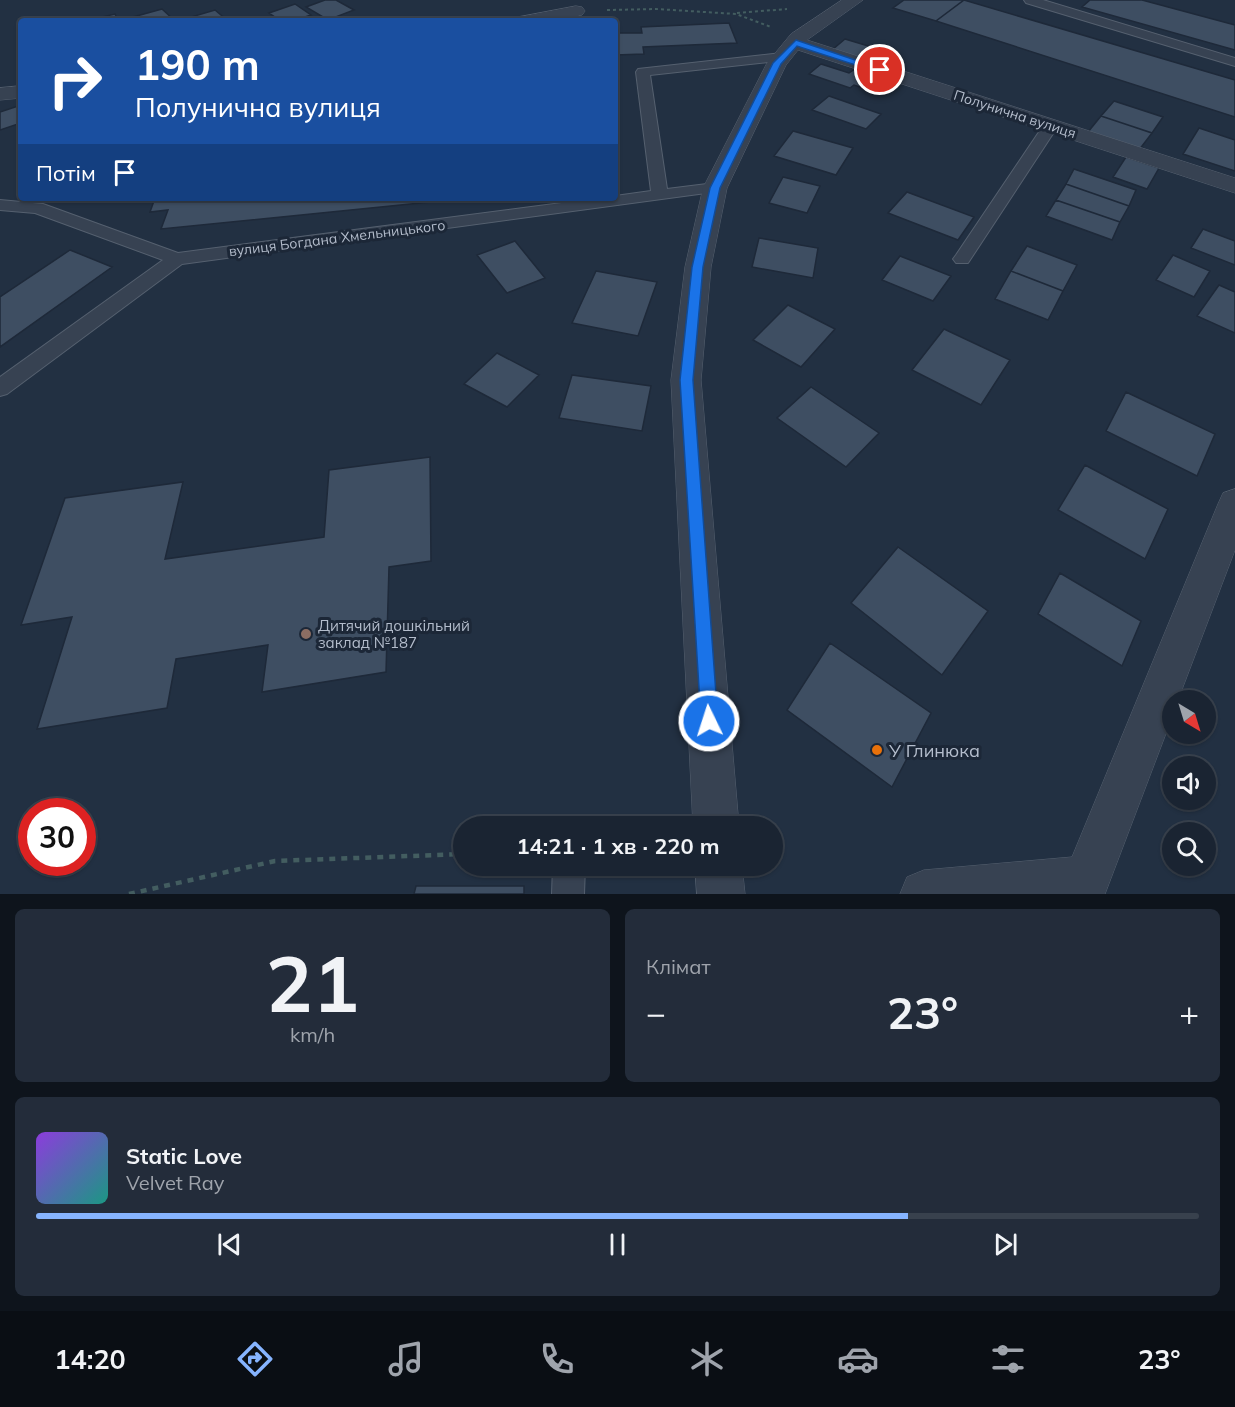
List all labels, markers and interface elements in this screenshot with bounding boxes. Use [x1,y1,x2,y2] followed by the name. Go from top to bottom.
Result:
[135,38,260,91] text: 190 m
[36,42,114,120] icon: right
[854,44,905,95] pin
[863,53,896,86] icon: arrive
[952,86,1078,142] street label: Полунична вулиця
[135,90,381,124] text: Полунична вулиця
[108,156,141,189] icon: arrive
[36,159,96,187] text: Потім
[228,216,446,260] street label: вулиця Богдана Хмельницького
[318,616,470,652] place label: Дитячий дошкільний заклад №187
[299,627,313,641] marker: Дитячий дошкільний заклад №187
[677,689,741,753] position arrow
[1162,690,1216,744] north arrow
[1162,690,1216,876] map controls
[888,739,980,762] place label: У Глинюка
[870,743,884,757] marker: У Глинюка
[1162,756,1216,810] button: sound
[18,798,96,876] speed limit sign: 30
[1162,822,1216,876] button: search
[516,832,720,860] text: 14:21 · 1 хв · 220 m
[266,934,359,1032] text: 21
[646,954,711,979] text: Клімат
[887,984,958,1040] text: 23°
[646,992,666,1033] text: −
[1179,992,1199,1033] text: +
[290,1022,335,1047] text: km/h
[126,1142,242,1170] text: Static Love
[126,1170,224,1195] text: Velvet Ray
[213,1228,246,1261] icon: previous
[601,1228,634,1261] icon: pause
[989,1228,1022,1261] icon: next
[234,1338,276,1380] icon: directions
[385,1338,427,1380] icon: music
[536,1338,578,1380] icon: phone
[686,1338,728,1380] icon: climate
[837,1338,879,1380] icon: car
[987,1338,1029,1380] icon: filters
[54,1342,126,1376] text: 14:20
[1138,1342,1181,1376] text: 23°

